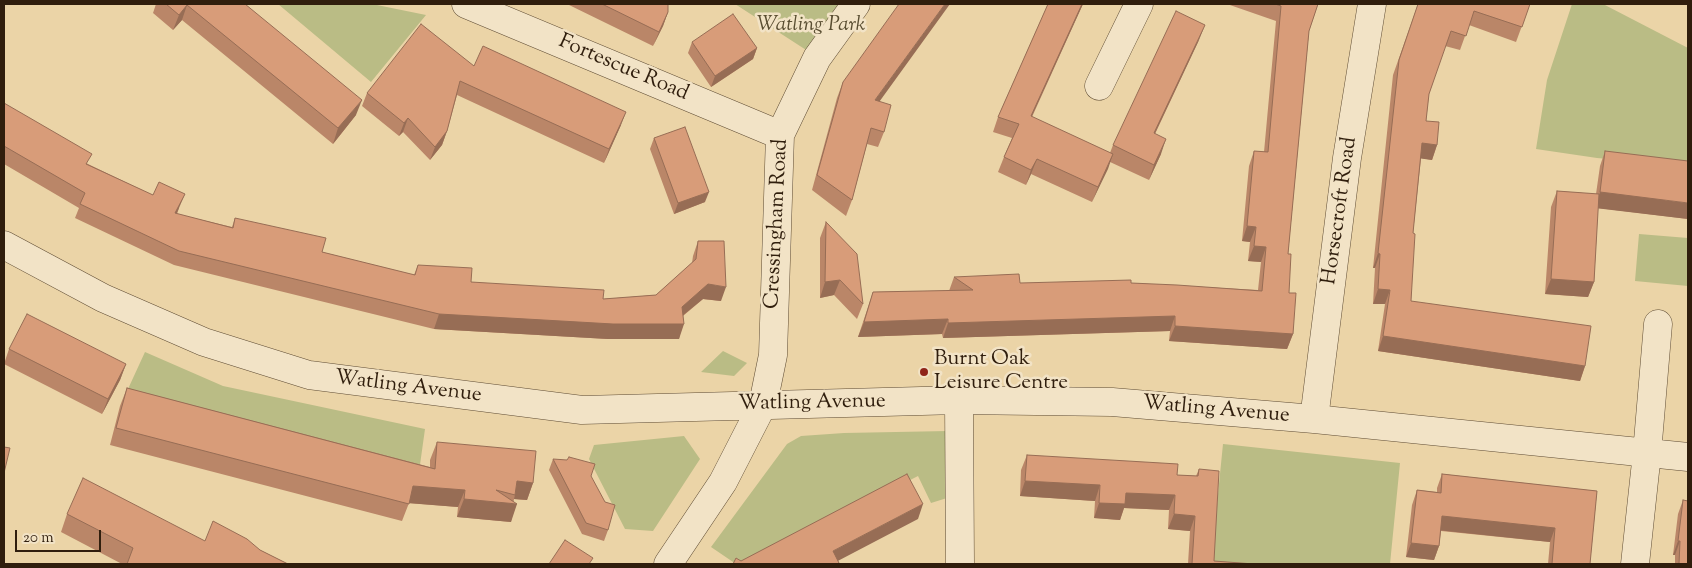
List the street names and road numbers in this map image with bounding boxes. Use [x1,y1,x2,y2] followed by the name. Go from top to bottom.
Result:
[554,30,692,108] street label: Fortescue Road
[1318,135,1364,287] street label: Horsecroft Road
[761,138,795,310] street label: Cressingham Road
[333,366,483,410] street label: Watling Avenue
[738,390,886,418] street label: Watling Avenue
[1141,392,1291,430] street label: Watling Avenue

